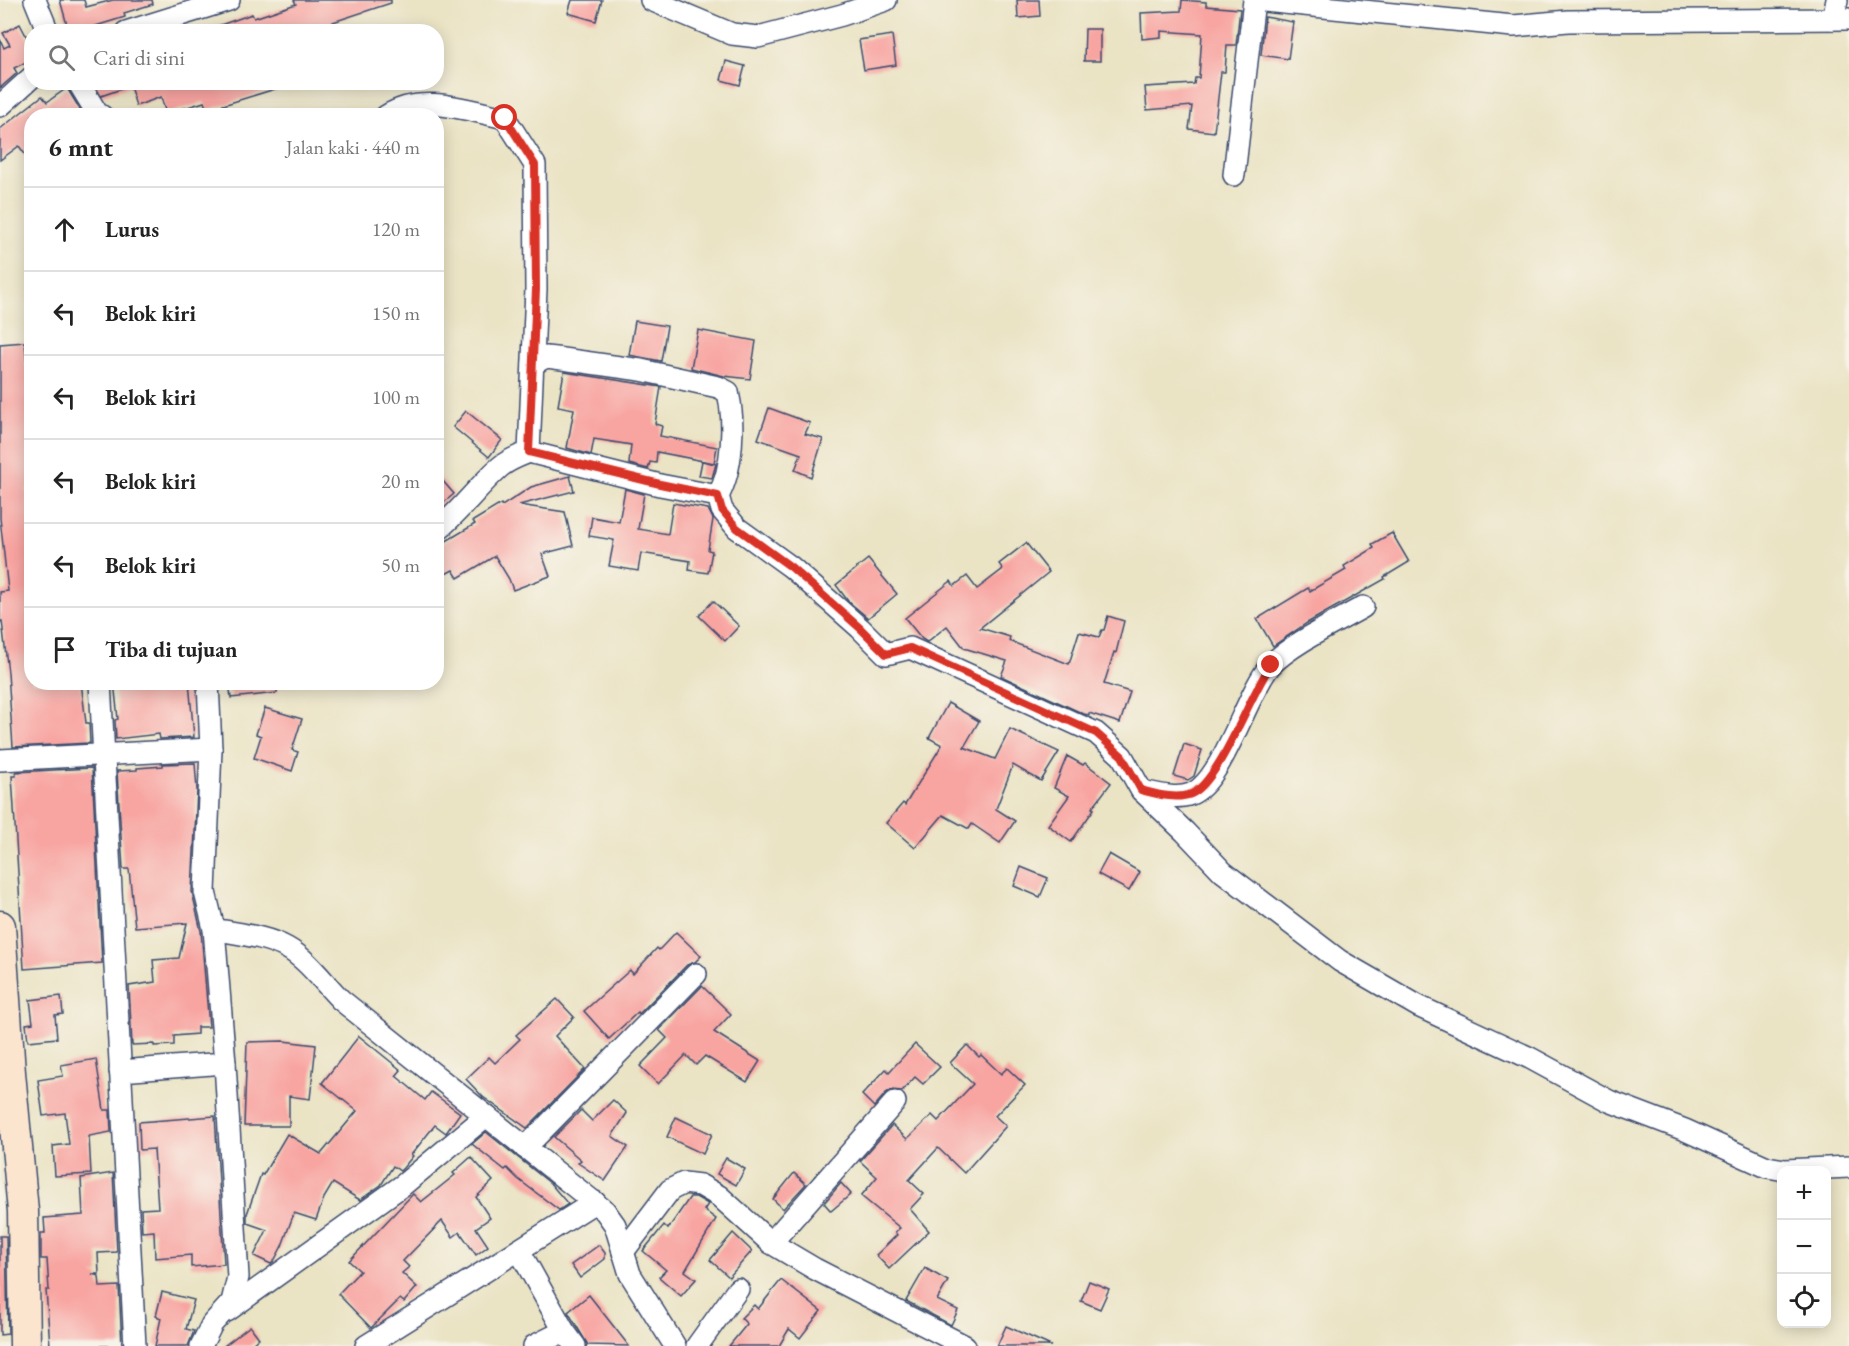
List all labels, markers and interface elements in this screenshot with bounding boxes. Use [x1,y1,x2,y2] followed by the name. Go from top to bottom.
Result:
[24,24,444,90] search box
[45,41,78,74] icon: search
[93,43,185,72] text: Cari di sini
[491,104,517,130] route start
[48,130,113,164] text: 6 mnt
[286,134,420,160] text: Jalan kaki · 440 m
[48,213,81,246] icon: ahead
[105,215,159,244] text: Lurus
[372,216,420,242] text: 120 m
[48,297,81,330] icon: left
[105,299,196,328] text: Belok kiri
[372,300,420,326] text: 150 m
[48,381,81,414] icon: left
[105,383,196,412] text: Belok kiri
[372,384,420,410] text: 100 m
[48,465,81,498] icon: left
[105,467,196,496] text: Belok kiri
[381,468,420,494] text: 20 m
[48,549,81,582] icon: left
[105,551,196,580] text: Belok kiri
[381,552,420,578] text: 50 m
[48,633,81,666] icon: arrive
[105,635,237,664] text: Tiba di tujuan
[1257,651,1283,677] route end
[1777,1166,1831,1328] map controls
[1777,1166,1831,1220] button: +
[1777,1220,1831,1274] button: −
[1777,1274,1831,1328] button: locate

